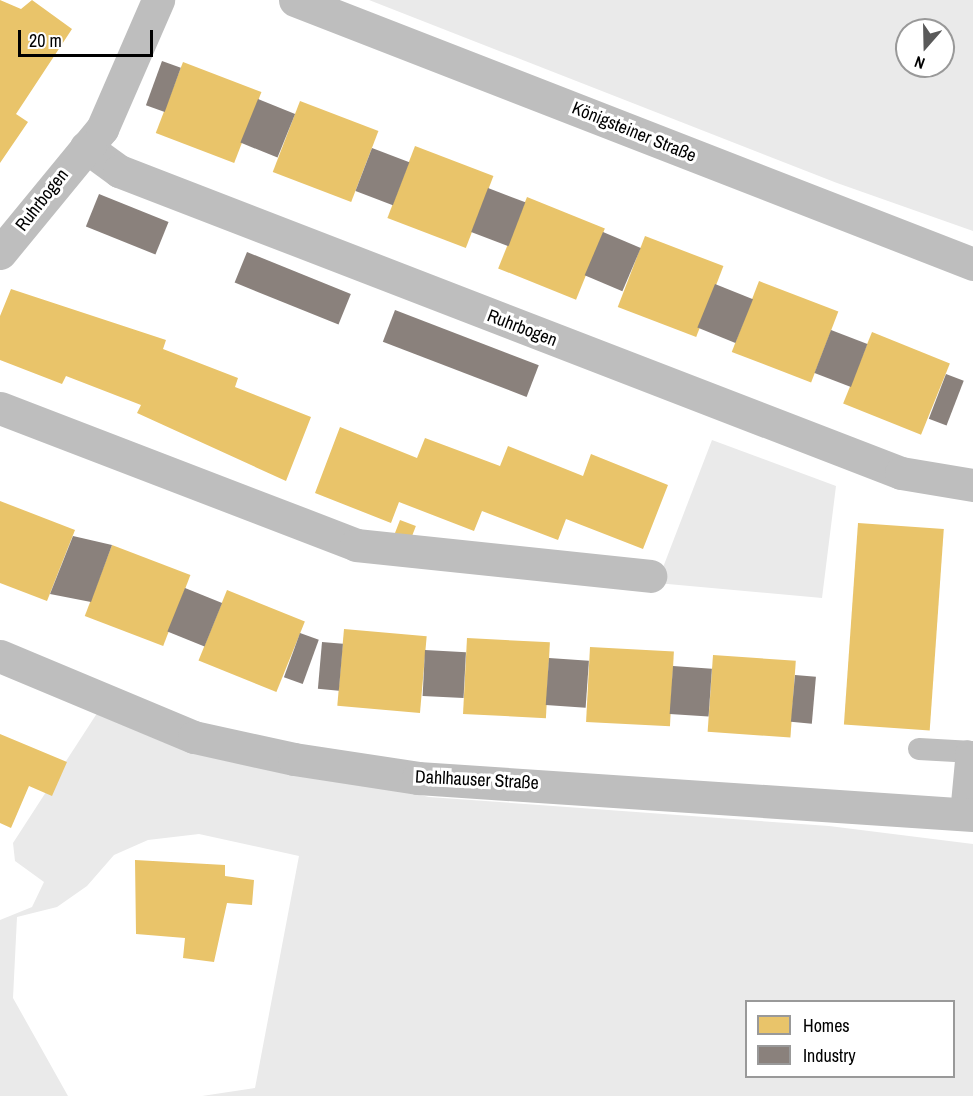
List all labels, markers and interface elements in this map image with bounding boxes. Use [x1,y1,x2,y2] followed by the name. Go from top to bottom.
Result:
[21,18,156,56] scale bar
[895,18,955,78] north arrow
[29,28,62,53] text: 20 m
[911,51,928,75] text: N
[569,97,699,167] street label: Königsteiner Straße
[11,165,73,235] street label: Ruhrbogen
[484,305,560,351] street label: Ruhrbogen
[415,766,539,794] street label: Dahlhauser Straße
[745,1000,955,1078] legend
[803,1013,850,1038] text: Homes
[803,1043,856,1068] text: Industry

